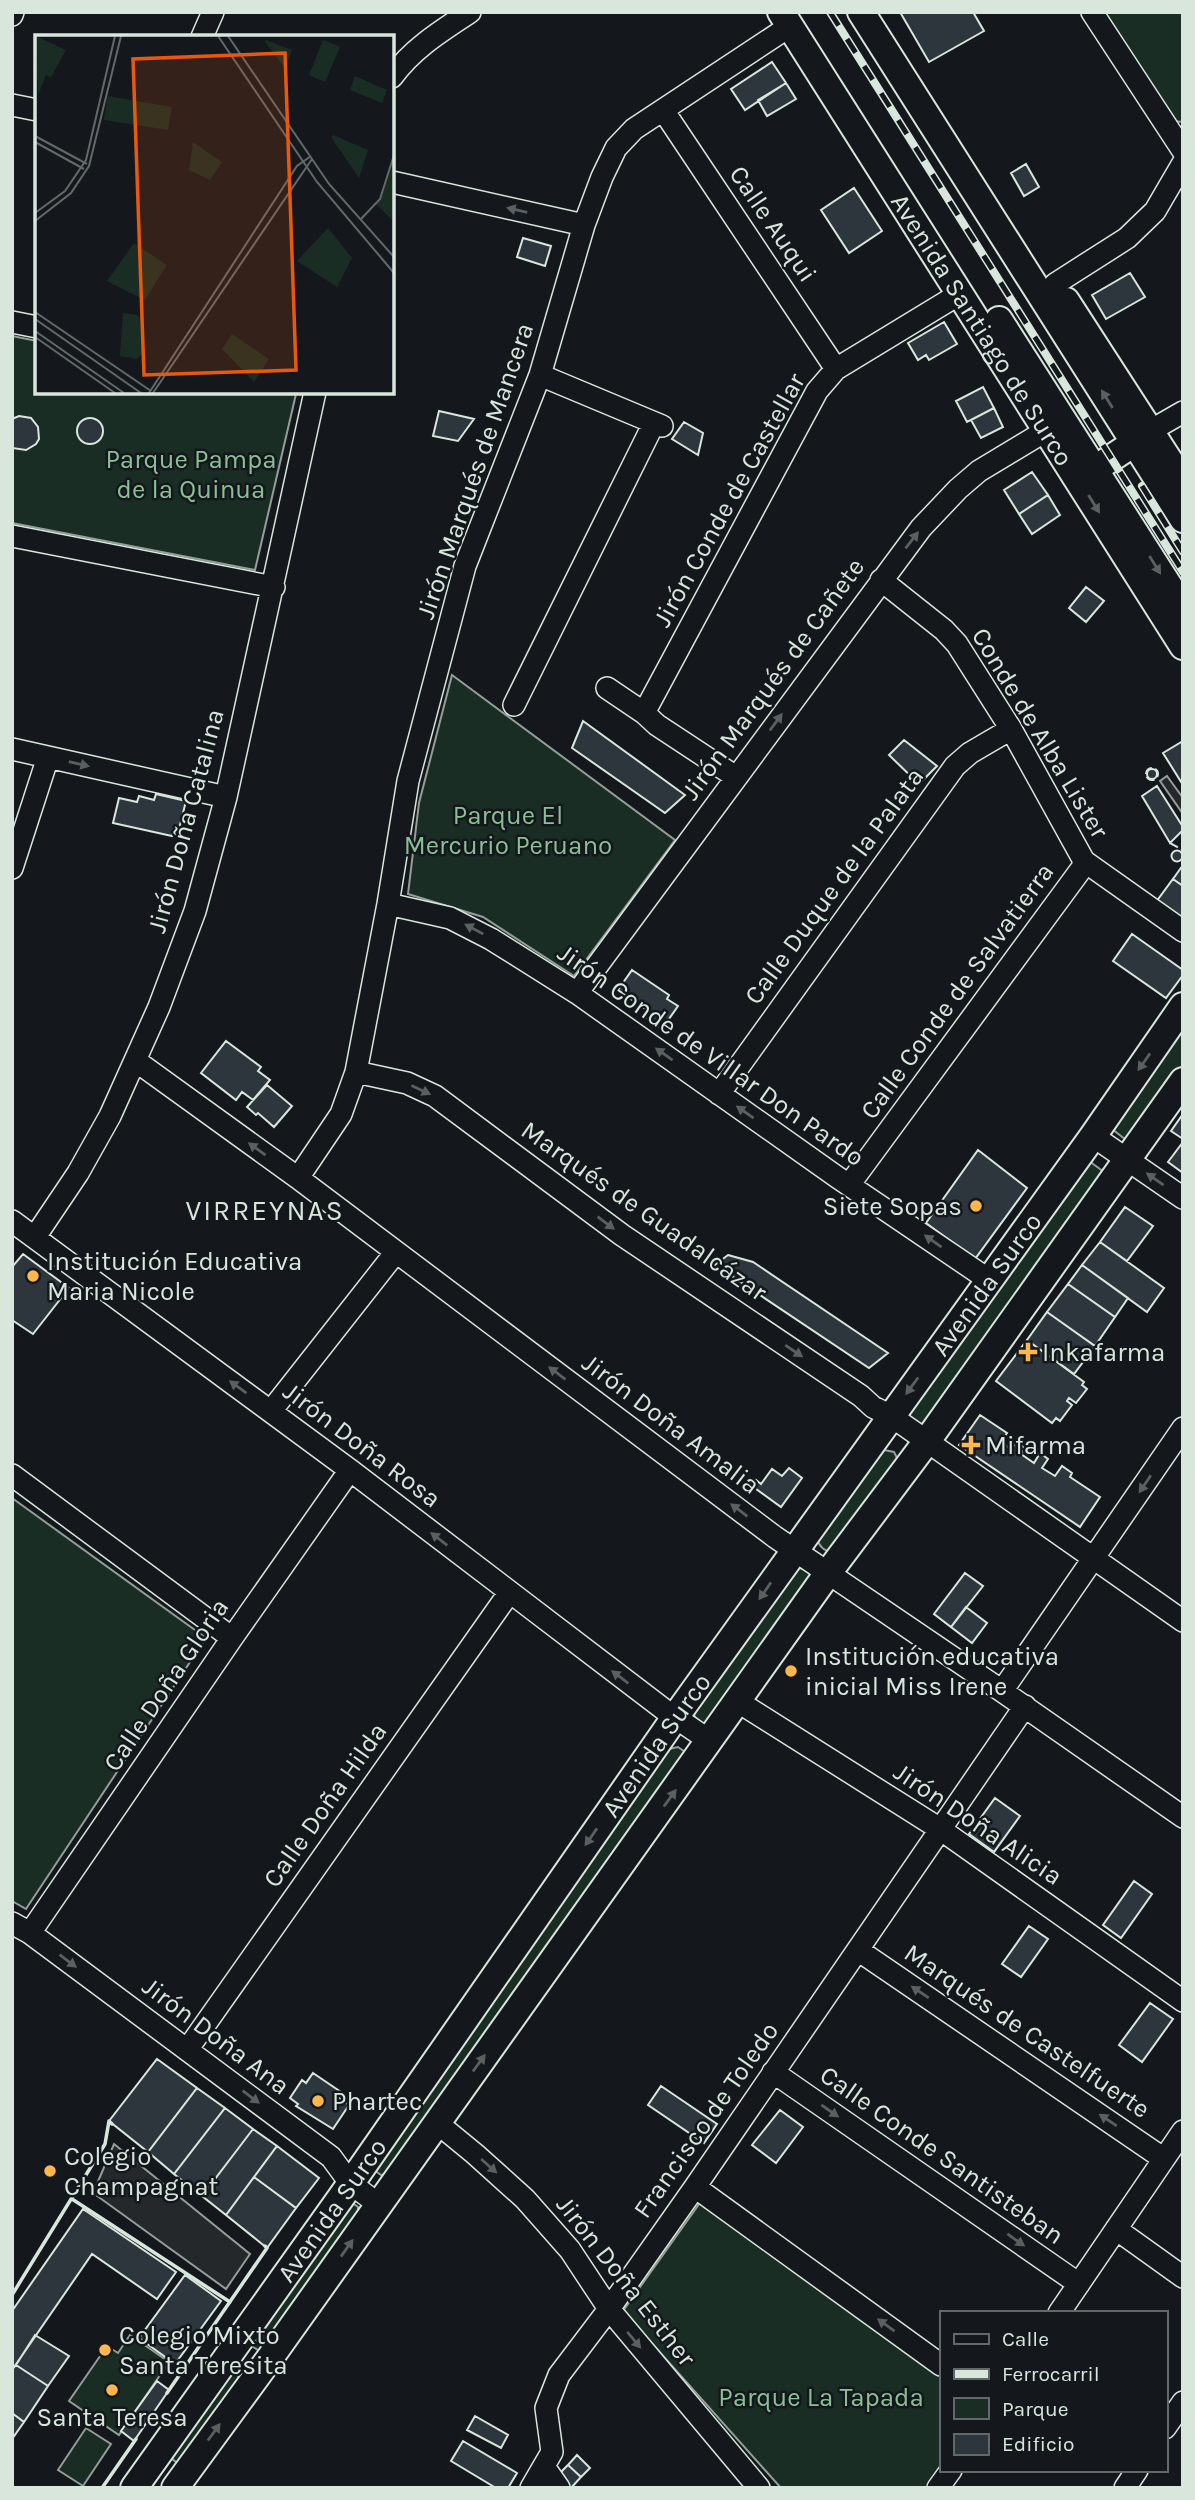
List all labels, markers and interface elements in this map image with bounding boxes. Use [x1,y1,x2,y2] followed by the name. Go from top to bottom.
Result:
[35,35,394,394] inset map
[723,160,823,288] street label: Calle Auqui
[885,188,1080,471] street label: Avenida Santiago de Surco
[506,204,528,215] one-way arrow
[410,319,540,623] street label: Jirón Marqués de Mancera
[646,367,812,632] street label: Jirón Conde de Castellar
[1100,389,1113,409] one-way arrow
[105,444,277,505] park label: Parque Pampa de la Quinua
[1087,494,1100,514] one-way arrow
[905,531,920,549] one-way arrow
[675,552,871,806] street label: Jirón Marqués de Cañete
[1149,555,1162,574] one-way arrow
[965,622,1115,844] street label: Conde de Alba Lister
[141,706,231,936] street label: Jirón Doña Catalina
[769,713,783,731] one-way arrow
[68,759,90,770] one-way arrow
[738,762,930,1010] street label: Calle Duque de la Palata
[404,800,612,861] park label: Parque El Mercurio Peruano
[854,857,1060,1125] street label: Calle Conde de Salvatierra
[464,923,484,935] one-way arrow
[552,937,870,1173] street label: Jirón Conde de Villar Don Pardo
[655,1047,673,1061] one-way arrow
[1137,1053,1151,1071] one-way arrow
[411,1085,432,1096] one-way arrow
[736,1105,754,1119] one-way arrow
[515,1114,773,1308] street label: Marqués de Guadalcázar
[248,1142,266,1156] one-way arrow
[1146,1172,1164,1186] one-way arrow
[823,1191,962,1222] place label: Siete Sopas
[185,1194,345,1227] district label: VIRREYNAS
[968,1198,984,1214] marker: Siete Sopas
[925,1207,1048,1362] street label: Avenida Surco
[597,1215,615,1229] one-way arrow
[924,1234,942,1248] one-way arrow
[47,1246,302,1307] place label: Institución Educativa Maria Nicole
[25,1268,41,1284] marker: Institución Educativa Maria Nicole
[1042,1337,1165,1368] place label: Inkafarma
[784,1344,804,1357] one-way arrow
[1020,1344,1036,1360] marker: Inkafarma
[576,1347,766,1501] street label: Jirón Doña Amalia
[548,1367,566,1381] one-way arrow
[277,1376,447,1514] street label: Jirón Doña Rosa
[905,1377,919,1395] one-way arrow
[229,1380,248,1394] one-way arrow
[985,1430,1086,1461] place label: Mifarma
[963,1437,979,1453] marker: Mifarma
[1139,1475,1152,1494] one-way arrow
[730,1503,748,1517] one-way arrow
[431,1532,449,1547] one-way arrow
[758,1582,772,1600] one-way arrow
[97,1593,235,1777] street label: Calle Doña Gloria
[805,1641,1059,1702] place label: Institución educativa inicial Miss Irene
[783,1663,799,1679] marker: Institución educativa inicial Miss Irene
[595,1667,717,1823] street label: Avenida Surco
[611,1670,629,1684] one-way arrow
[257,1717,393,1893] street label: Calle Doña Hilda
[888,1756,1068,1892] street label: Jirón Doña Alicia
[662,1789,676,1807] one-way arrow
[584,1828,598,1846] one-way arrow
[898,1937,1156,2125] street label: Marqués de Castelfuerte
[59,1954,77,1968] one-way arrow
[136,1971,296,2101] street label: Jirón Doña Ana
[911,1985,929,1999] one-way arrow
[627,2016,785,2224] street label: Francisco de Toledo
[472,2053,486,2072] one-way arrow
[814,2059,1070,2251] street label: Calle Conde Santisteban
[332,2086,422,2117] place label: Phartec
[242,2090,260,2104] one-way arrow
[310,2093,326,2109] marker: Phartec
[820,2104,839,2117] one-way arrow
[1098,2114,1118,2127] one-way arrow
[270,2132,393,2288] street label: Avenida Surco
[64,2141,218,2202] place label: Colegio Champagnat
[480,2158,498,2174] one-way arrow
[42,2163,58,2179] marker: Colegio Champagnat
[550,2190,703,2373] street label: Jirón Doña Esther
[1007,2233,1026,2246] one-way arrow
[340,2239,354,2257] one-way arrow
[940,2311,1167,2472] legend
[877,2318,895,2332] one-way arrow
[119,2320,288,2381] place label: Colegio Mixto Santa Teresita
[1002,2327,1049,2351] text: Calle
[626,2331,641,2348] one-way arrow
[97,2342,113,2358] marker: Colegio Mixto Santa Teresita
[1002,2362,1100,2386] text: Ferrocarril
[104,2382,120,2398] marker: Santa Teresa
[718,2382,924,2413] park label: Parque La Tapada
[1002,2397,1069,2421] text: Parque
[36,2402,188,2433] place label: Santa Teresa
[207,2423,221,2441] one-way arrow
[1002,2432,1075,2456] text: Edificio

